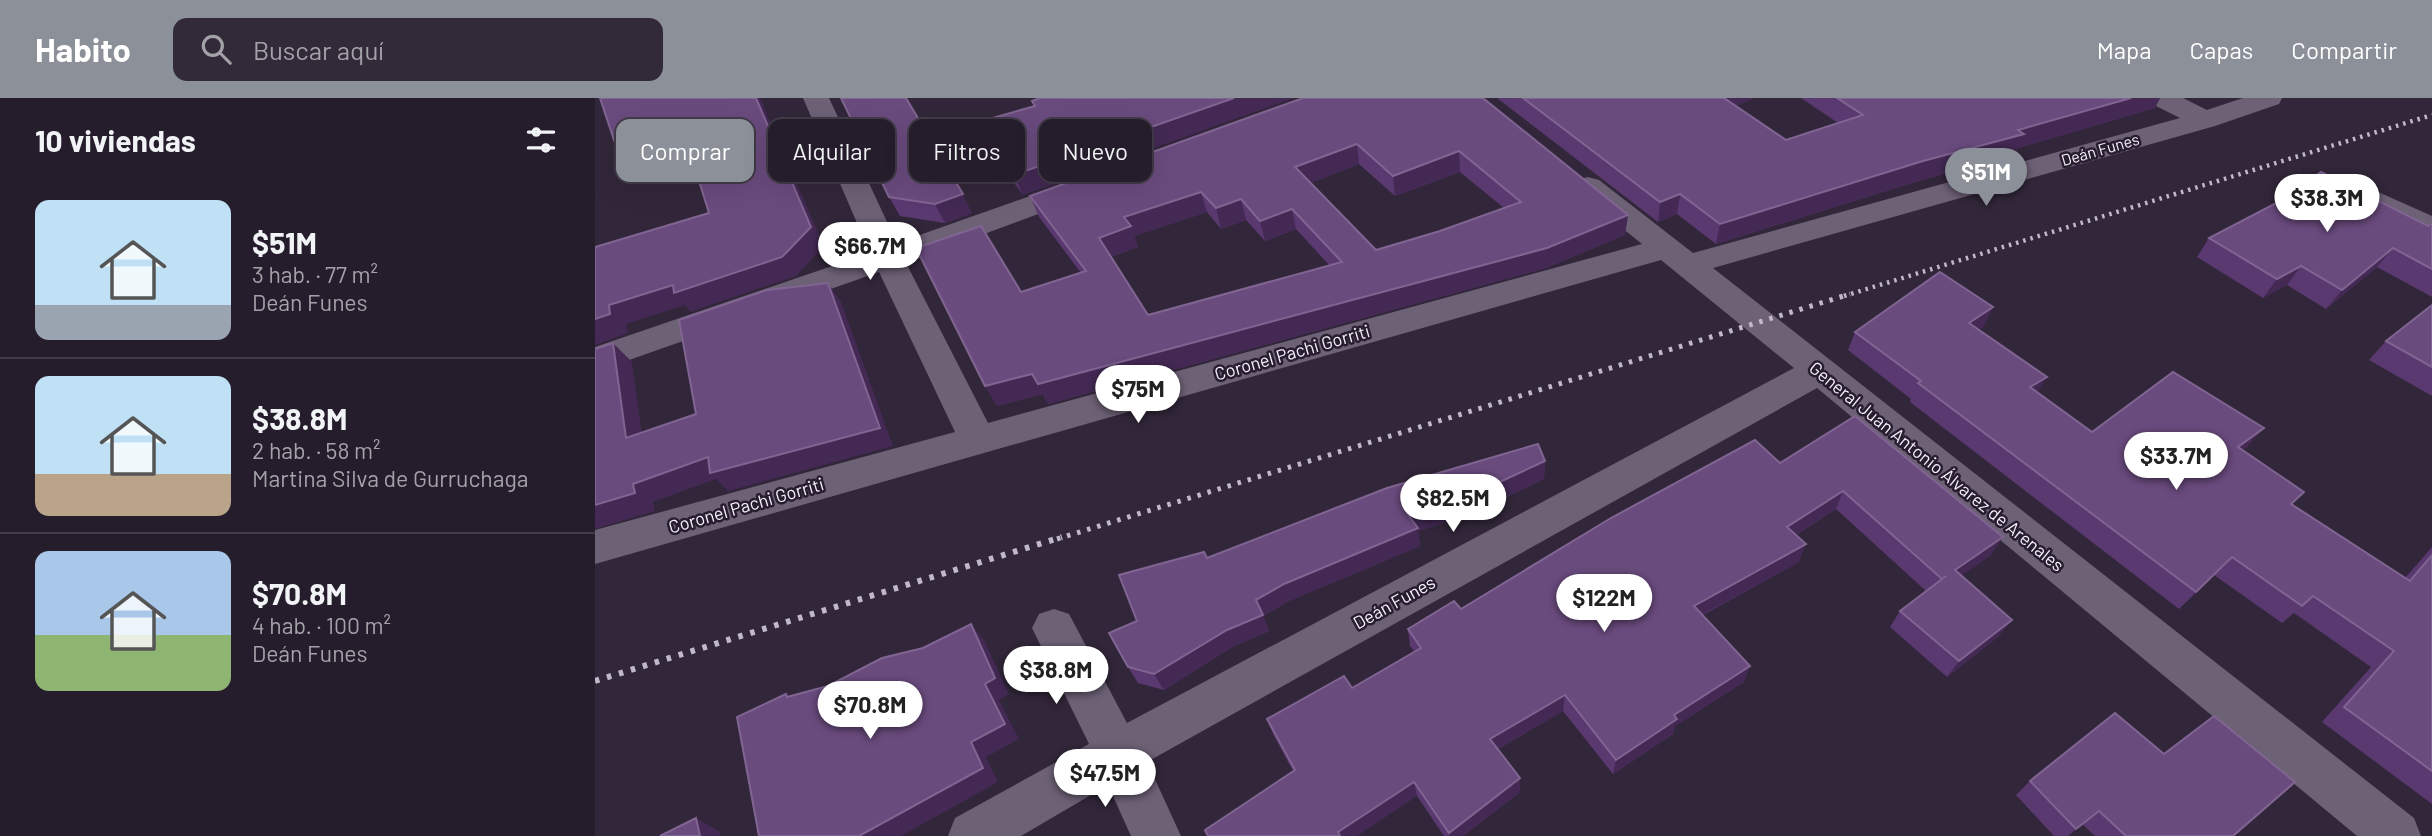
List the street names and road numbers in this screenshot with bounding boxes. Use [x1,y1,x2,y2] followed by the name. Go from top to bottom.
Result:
[2059,129,2141,169] street label: Deán Funes
[1212,319,1372,385] street label: Coronel Pachi Gorriti
[1805,356,2069,576] street label: General Juan Antonio Álvarez de Arenales
[666,472,826,538] street label: Coronel Pachi Gorriti
[1349,570,1439,634] street label: Deán Funes

